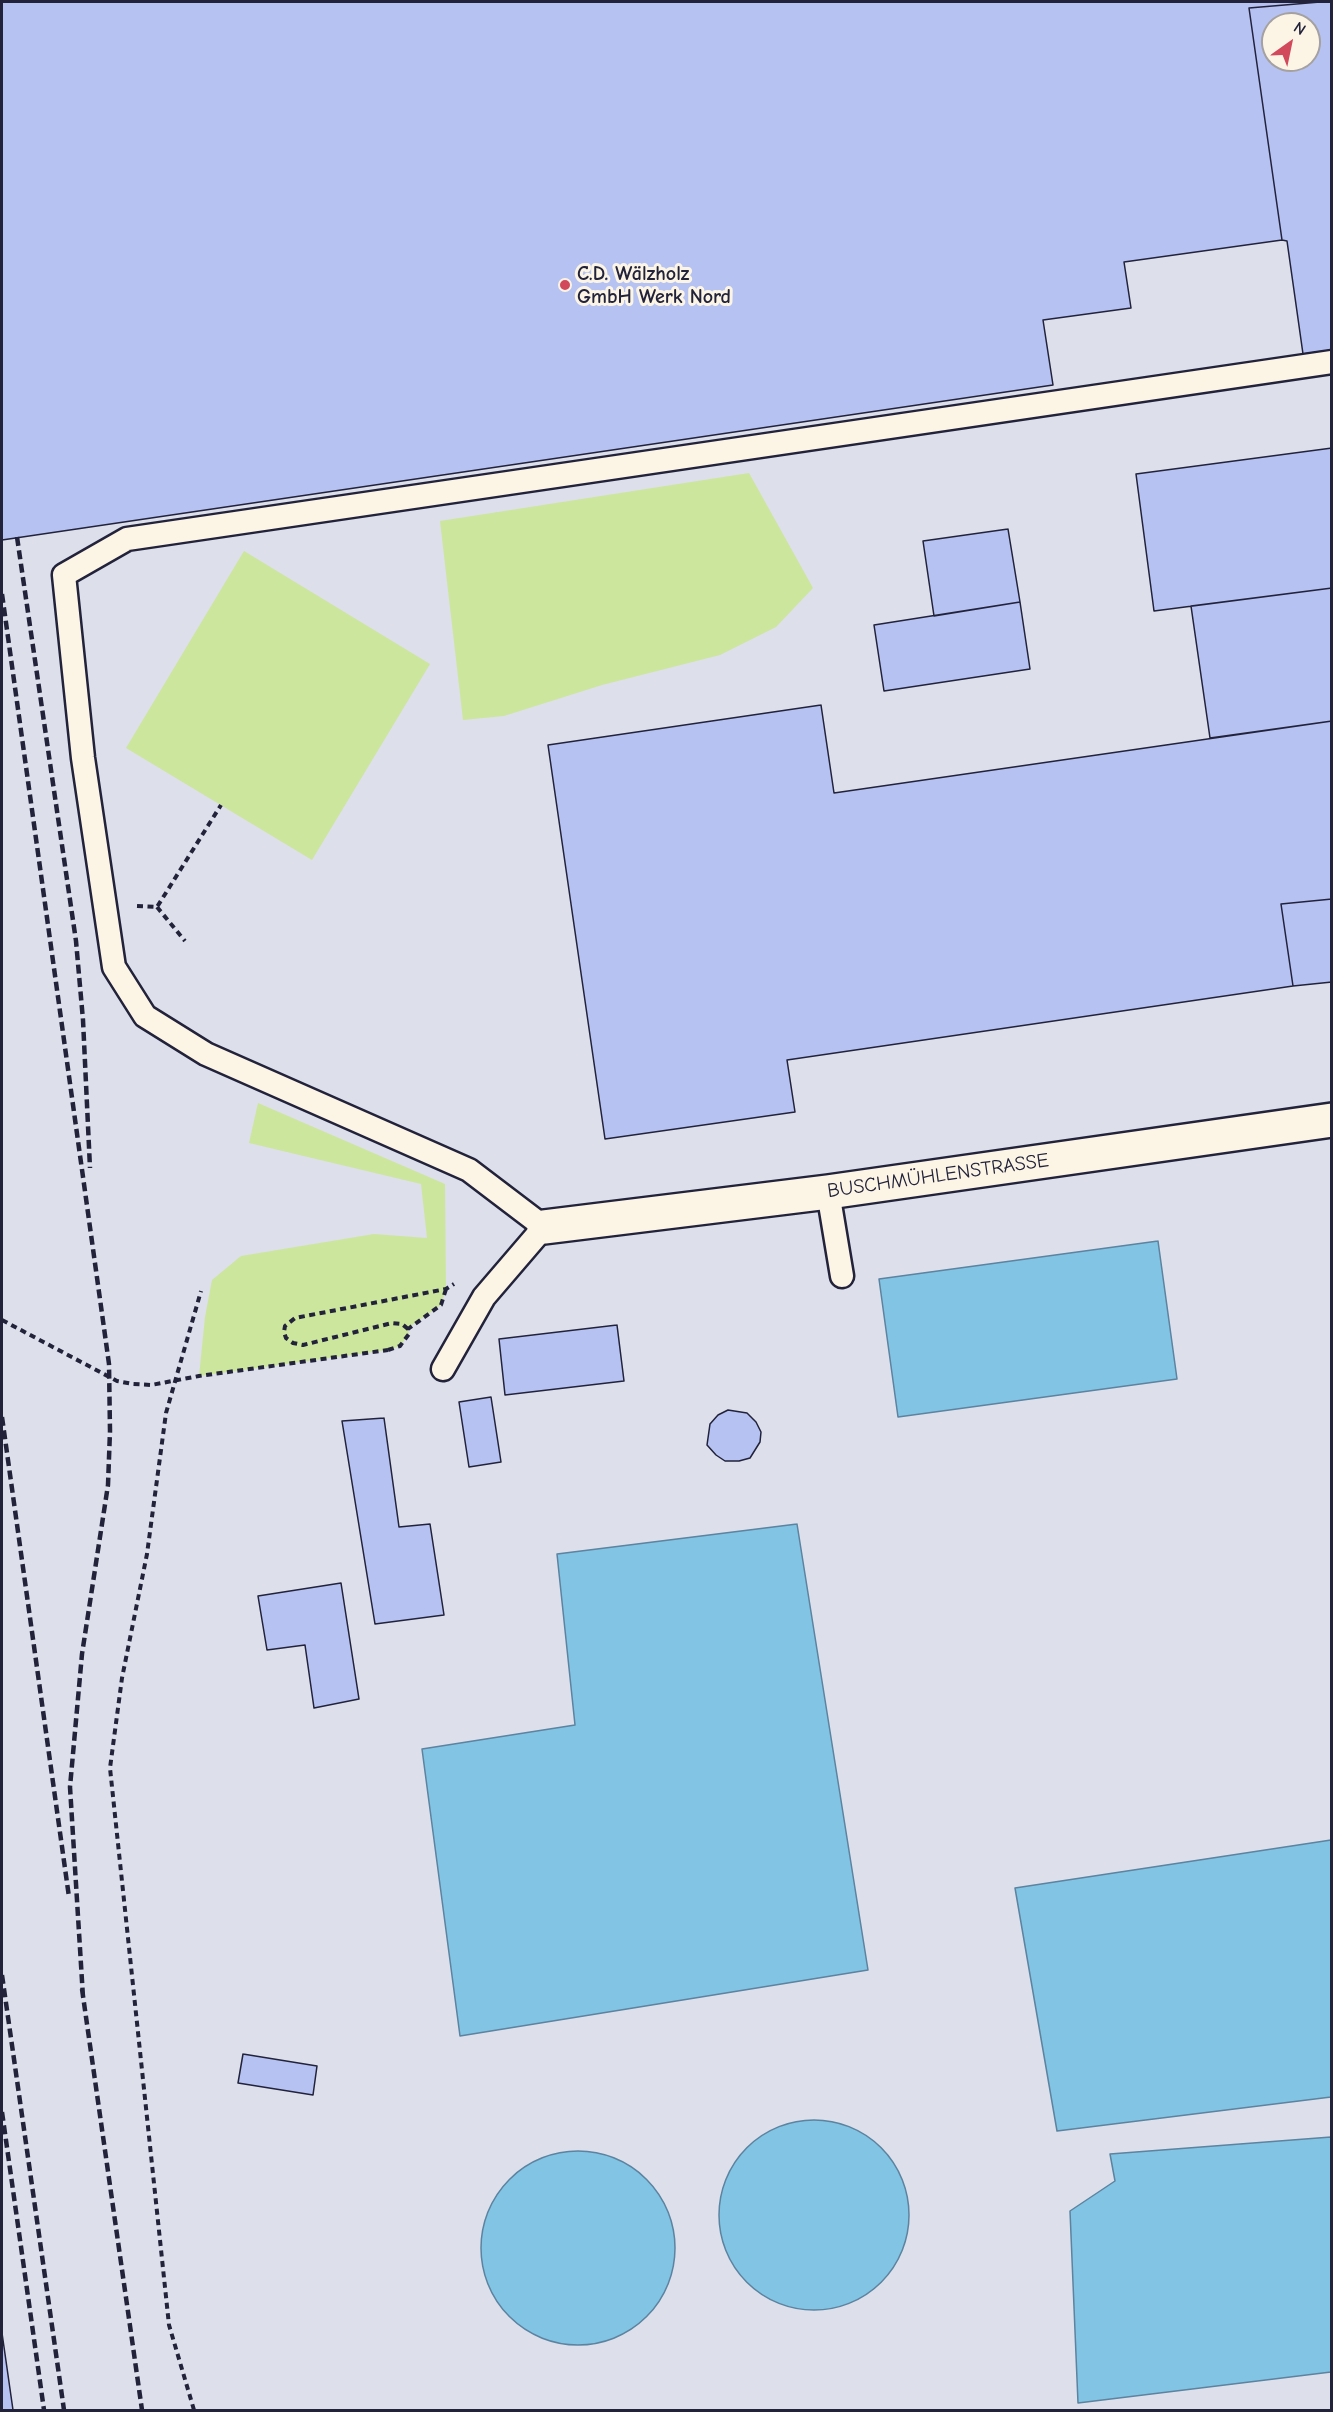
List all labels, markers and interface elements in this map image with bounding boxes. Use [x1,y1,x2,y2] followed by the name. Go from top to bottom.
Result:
[1261,12,1321,72] north arrow
[1290,18,1309,39] text: N
[577,262,731,309] place label: C.D. Wälzholz GmbH Werk Nord
[558,278,572,292] marker: C.D. Wälzholz GmbH Werk Nord
[826,1149,1050,1203] street label: BUSCHMÜHLENSTRASSE

